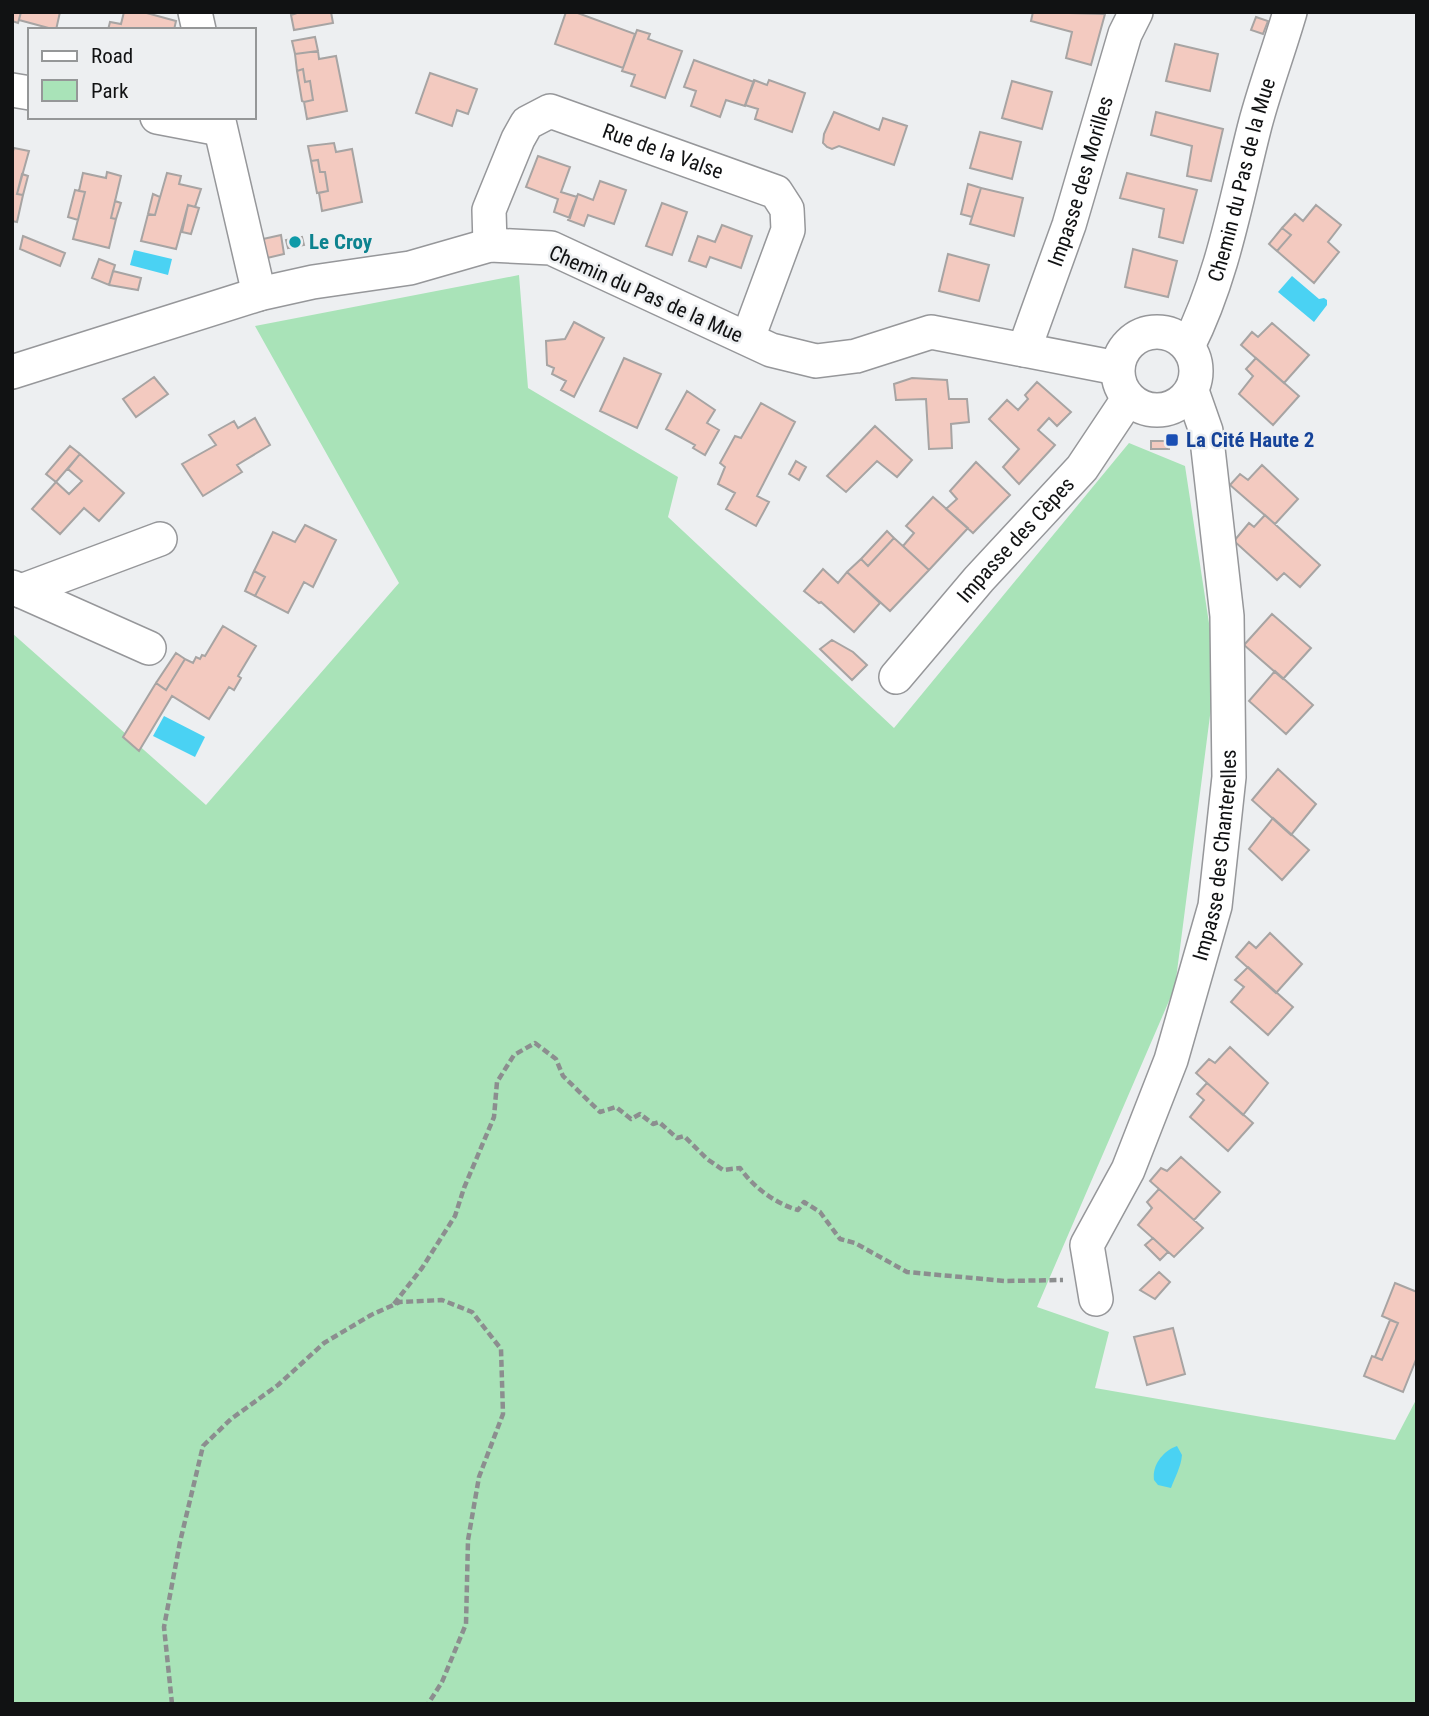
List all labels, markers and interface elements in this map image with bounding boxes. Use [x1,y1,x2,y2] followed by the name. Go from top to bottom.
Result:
[28,28,256,119] legend
[91,44,133,68] text: Road
[1203,75,1280,285] street label: Chemin du Pas de la Mue
[91,79,129,103] text: Park
[1043,94,1118,270] street label: Impasse des Morilles
[599,119,727,184] street label: Rue de la Valse
[309,230,373,254] place label: Le Croy
[287,234,303,250] marker: Le Croy
[545,240,747,348] street label: Chemin du Pas de la Mue
[1186,428,1314,452] place label: La Cité Haute 2
[1164,432,1180,448] marker: La Cité Haute 2
[952,472,1079,607] street label: Impasse des Cèpes
[1188,749,1241,963] street label: Impasse des Chanterelles

